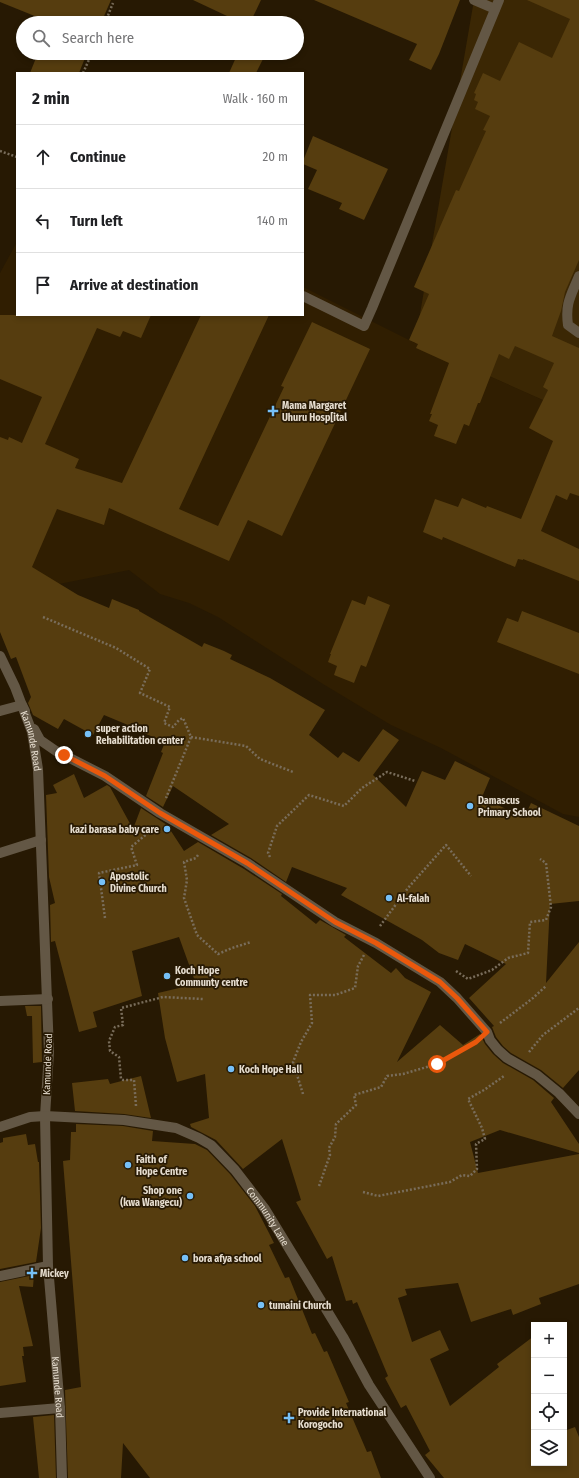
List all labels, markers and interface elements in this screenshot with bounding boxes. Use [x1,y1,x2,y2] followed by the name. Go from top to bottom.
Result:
[16,16,304,60] search box
[30,27,52,49] icon: search
[62,29,134,47] text: Search here
[32,88,70,109] text: 2 min
[223,91,288,106] text: Walk · 160 m
[32,146,54,168] icon: ahead
[70,148,126,166] text: Continue
[262,149,288,164] text: 20 m
[32,210,54,232] icon: left
[70,212,123,230] text: Turn left
[257,213,288,228] text: 140 m
[32,274,54,296] icon: arrive
[70,276,198,294] text: Arrive at destination
[282,400,347,424] place label: Mama Margaret Uhuru Hosp[ital
[267,405,279,417] marker: Mama Margaret Uhuru Hosp[ital
[18,709,43,772] street label: Kamunde Road
[96,723,184,747] place label: super action Rehabilitation center
[83,729,93,739] marker: super action Rehabilitation center
[55,746,73,764] route end
[478,795,541,819] place label: Damascus Primary School
[465,801,475,811] marker: Damascus Primary School
[70,824,159,836] place label: kazi barasa baby care
[162,824,172,834] marker: kazi barasa baby care
[109,871,167,895] place label: Apostolic Divine Church
[97,877,107,887] marker: Apostolic Divine Church
[384,893,394,903] marker: Al-falah
[396,893,430,905] place label: Al-falah
[175,965,248,989] place label: Koch Hope Communty centre
[162,971,172,981] marker: Koch Hope Communty centre
[41,1033,55,1095] street label: Kamunde Road
[428,1055,446,1073] route start
[226,1064,236,1074] marker: Koch Hope Hall
[239,1064,302,1076] place label: Koch Hope Hall
[136,1154,187,1178] place label: Faith of Hope Centre
[123,1160,133,1170] marker: Faith of Hope Centre
[120,1185,182,1209] place label: Shop one (kwa Wangecu)
[243,1185,291,1248] street label: Community Lane
[185,1191,195,1201] marker: Shop one (kwa Wangecu)
[180,1253,190,1263] marker: bora afya school
[193,1253,262,1265] place label: bora afya school
[27,1268,37,1278] marker: Mickey
[40,1268,69,1280] place label: Mickey
[256,1300,266,1310] marker: tumaini Church
[269,1300,331,1312] place label: tumaini Church
[531,1322,567,1466] map controls
[531,1322,567,1358] button: +
[49,1356,65,1418] street label: Kamunde Road
[531,1358,567,1394] button: −
[531,1394,567,1430] button: locate
[298,1407,387,1431] place label: Provide International Korogocho
[283,1412,295,1424] marker: Provide International Korogocho
[531,1430,567,1466] button: layers

